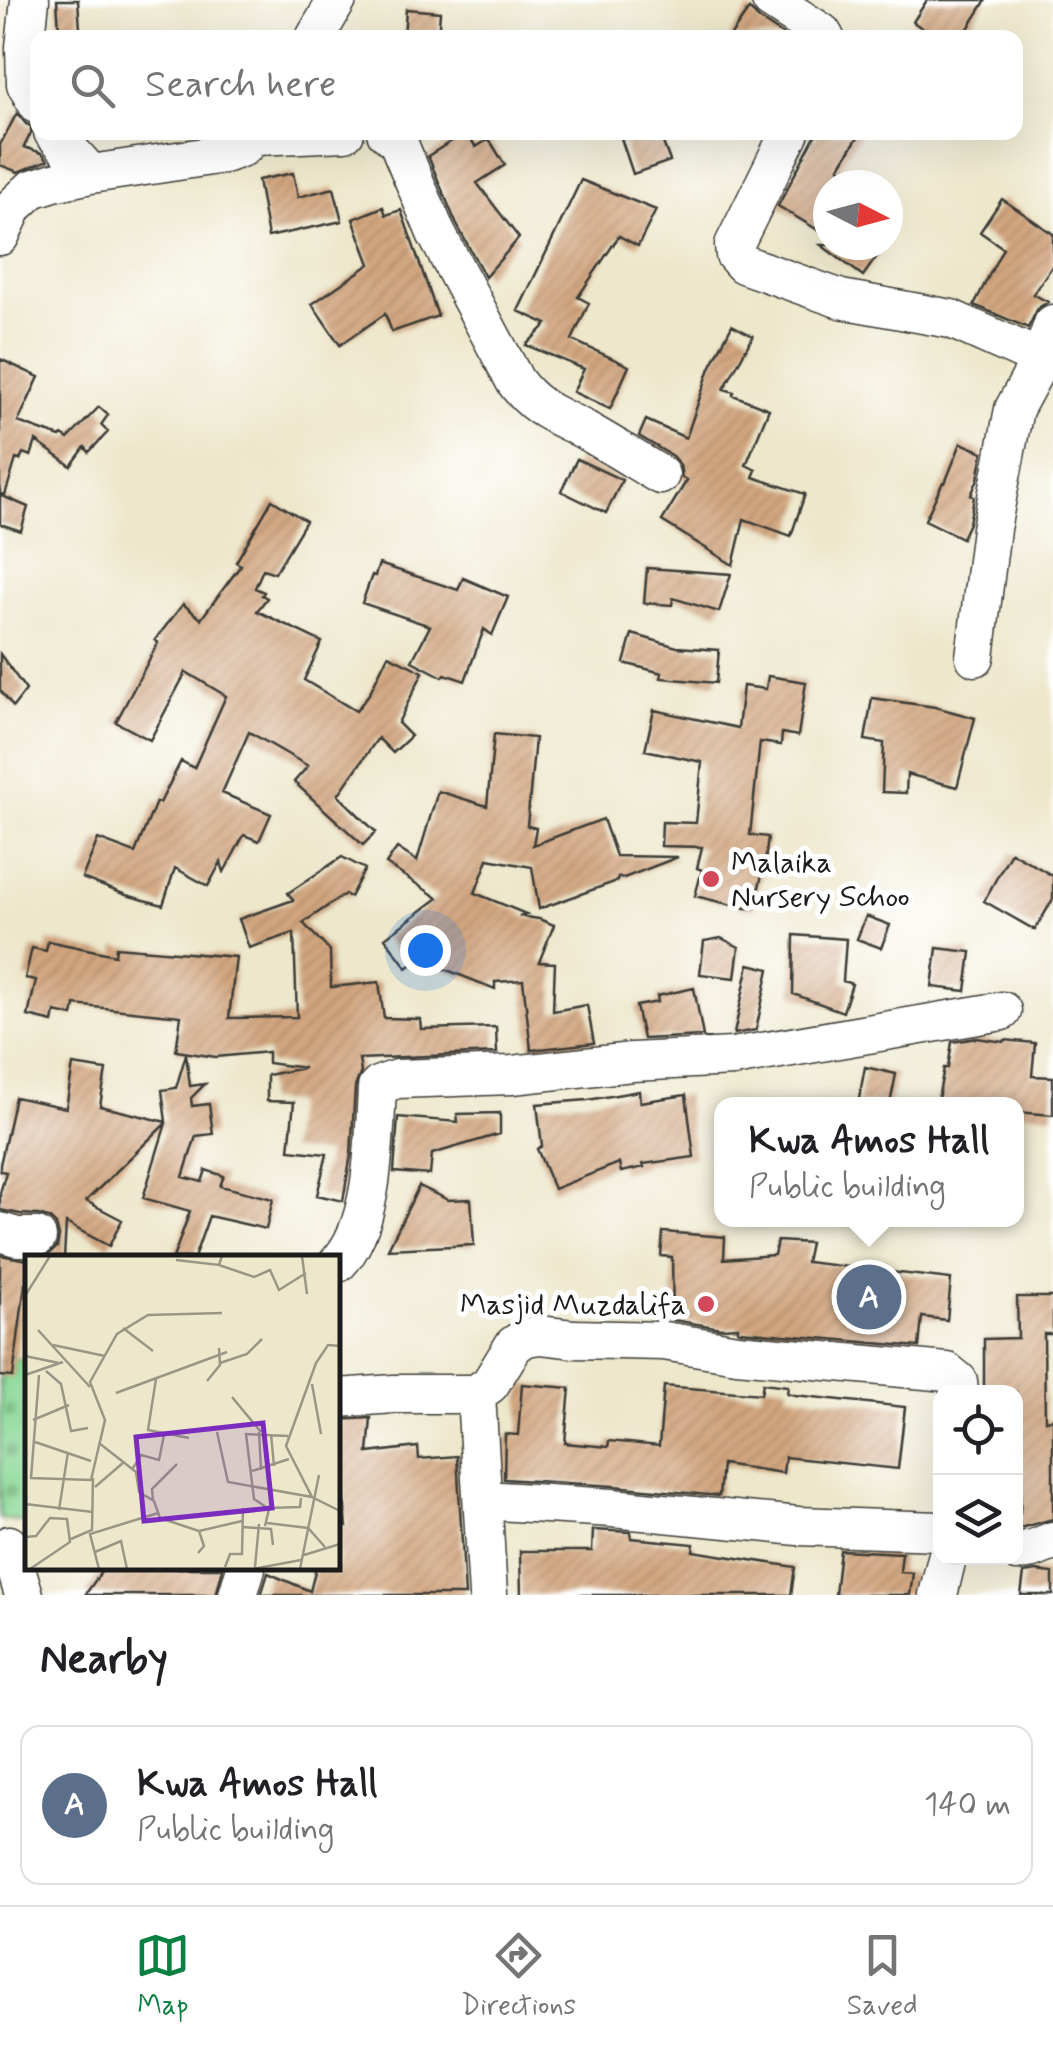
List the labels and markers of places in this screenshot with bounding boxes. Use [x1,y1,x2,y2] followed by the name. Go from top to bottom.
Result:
[731,844,910,917] place label: Malaika Nursery Schoo
[700,868,722,890] marker: Malaika Nursery Schoo
[836,1260,902,1334] pin: A
[460,1286,686,1325] place label: Masjid Muzdalifa
[695,1293,717,1315] marker: Masjid Muzdalifa

